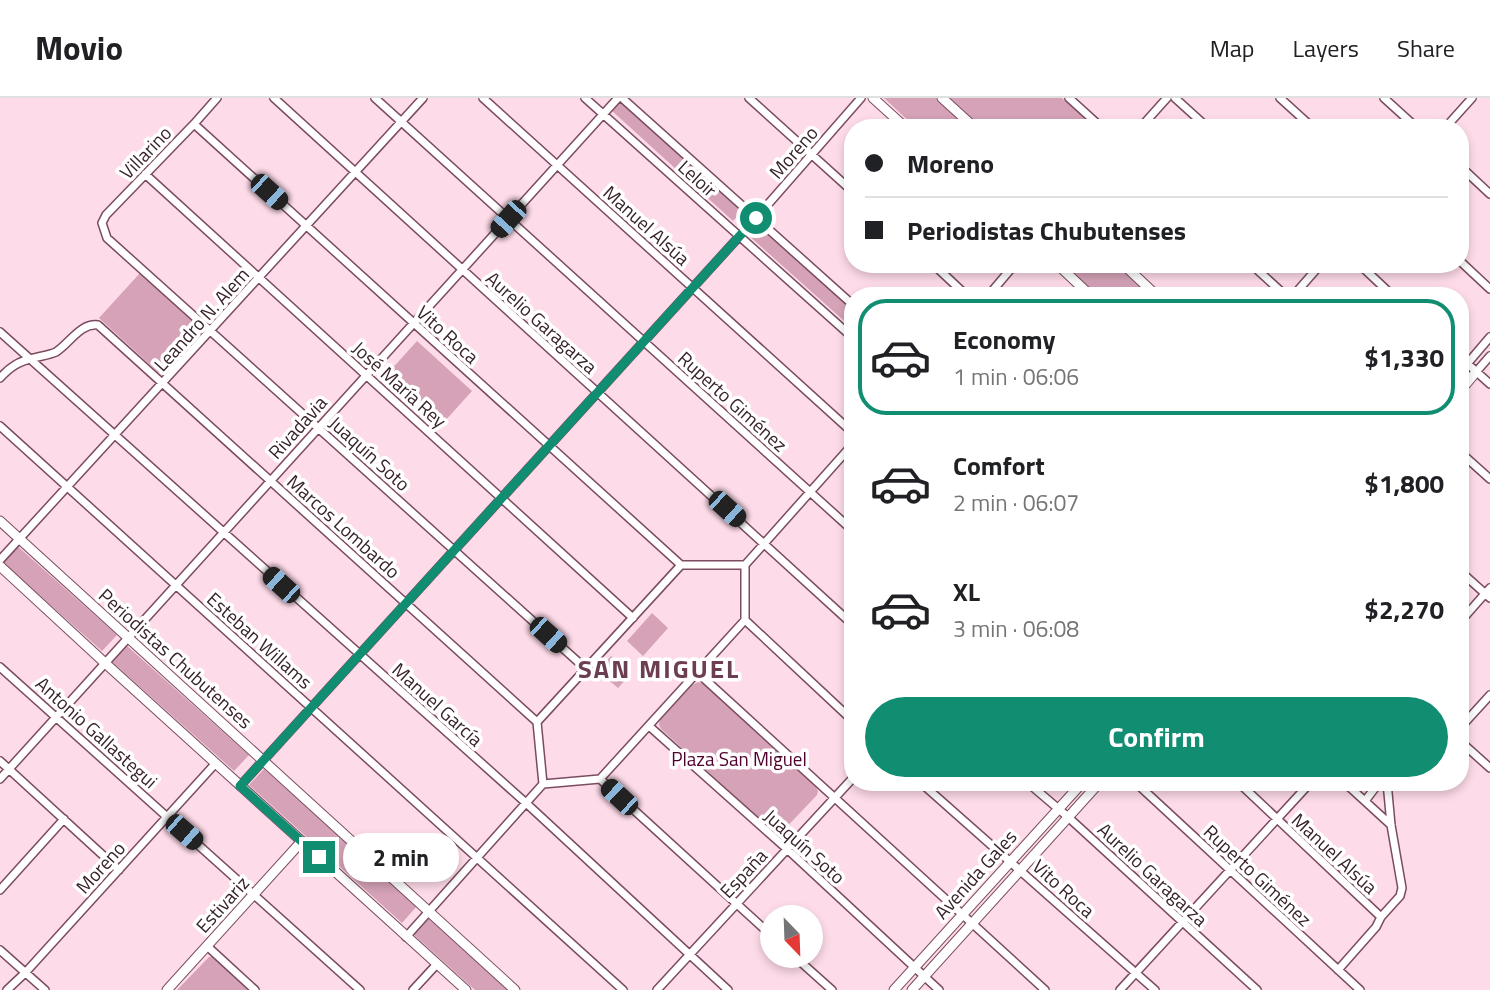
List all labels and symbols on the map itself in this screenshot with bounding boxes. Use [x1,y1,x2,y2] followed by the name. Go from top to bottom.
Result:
[112,119,178,185] street label: Villarino
[762,119,824,185] street label: Moreno
[672,153,724,204] street label: Leloir
[247,170,292,214] car
[597,178,697,272] street label: Manuel Alsúa
[487,196,530,242] car
[740,202,772,234] route start
[146,261,256,377] street label: Leandro N. Alem
[480,264,605,380] street label: Aurelio Garagarza
[410,298,486,370] street label: Vito Roca
[346,334,454,434] street label: José María Rey
[672,344,794,458] street label: Ruperto Giménez
[261,388,334,465] street label: Rivadavia
[323,409,417,497] street label: Juaquín Soto
[281,467,407,585] street label: Marcos Lombardo
[705,487,750,531] car
[259,563,304,607] car
[93,581,259,735] street label: Periodistas Chubutenses
[201,585,319,696] street label: Esteban Willams
[526,613,571,657] car
[578,649,740,688] district label: SAN MIGUEL
[386,655,490,753] street label: Manuel García
[30,669,164,795] street label: Antonio Gallastegui
[671,744,807,773] park label: Plaza San Miguel
[597,775,642,819] car
[758,802,852,890] street label: Juaquín Soto
[1286,806,1385,901] street label: Manuel Alsúa
[162,810,207,854] car
[1091,815,1215,933] street label: Aurelio Garagarza
[1197,817,1319,933] street label: Ruperto Giménez
[927,823,1023,925] street label: Avenida Gales
[344,832,459,882] callout: 2 min
[68,834,132,900] street label: Moreno
[303,841,335,873] route end
[712,841,774,904] street label: España
[1026,852,1102,924] street label: Vito Roca
[188,869,256,939] street label: Estivariz
[760,905,822,968] north arrow

